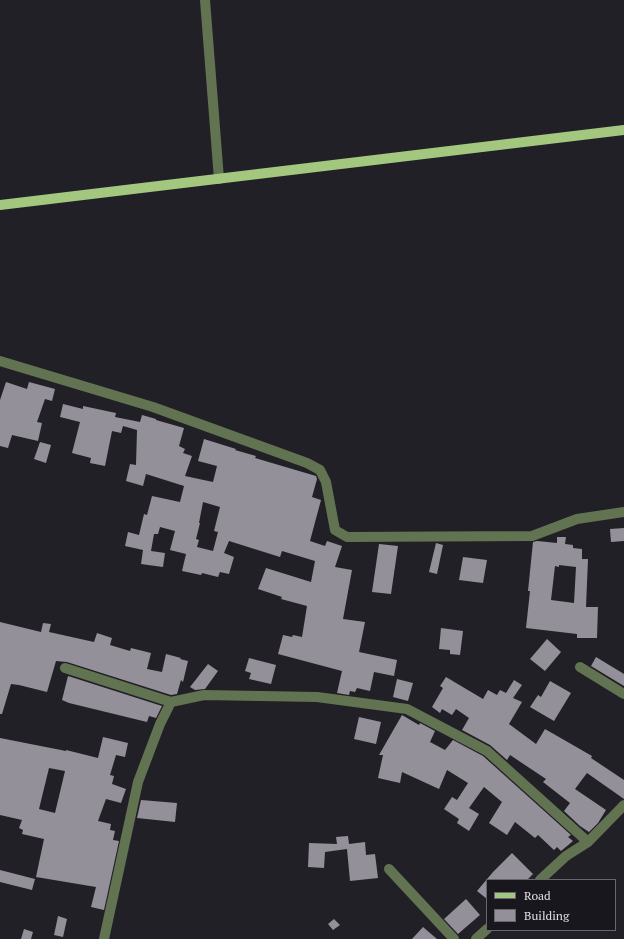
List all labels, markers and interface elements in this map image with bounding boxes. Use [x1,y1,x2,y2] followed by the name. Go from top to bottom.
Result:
[486,879,616,931] legend
[524,888,551,903] text: Road
[524,908,569,923] text: Building

